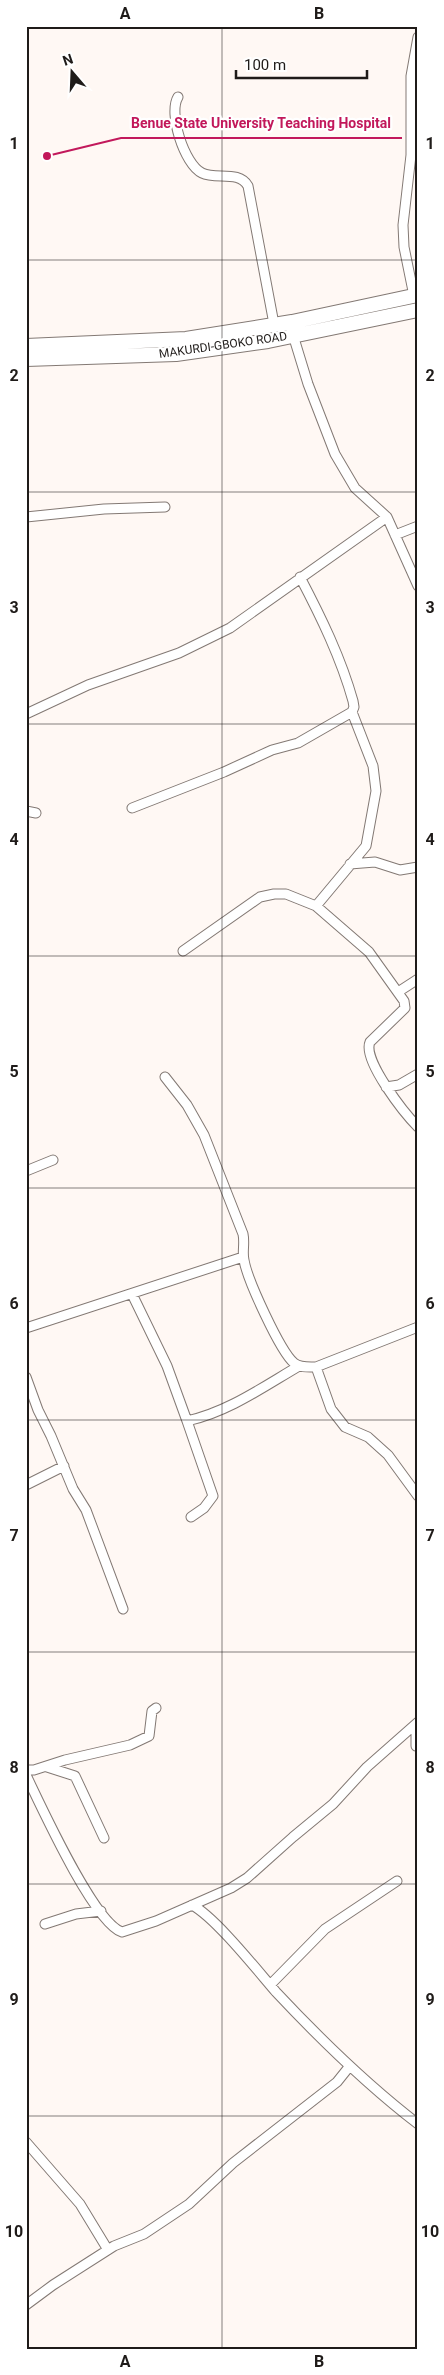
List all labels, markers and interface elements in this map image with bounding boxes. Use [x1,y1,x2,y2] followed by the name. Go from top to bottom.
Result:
[120,4,131,23] text: A
[314,4,324,23] text: B
[48,48,98,98] north arrow
[236,48,368,80] scale bar
[60,51,75,69] text: N
[244,56,286,74] text: 100 m
[121,109,402,138] callout: Benue State University Teaching Hospital
[131,115,391,131] text: Benue State University Teaching Hospital
[9,134,19,153] text: 1
[425,134,435,153] text: 1
[158,329,288,361] street label: MAKURDI-GBOKO ROAD
[9,366,19,385] text: 2
[425,366,435,385] text: 2
[9,598,19,617] text: 3
[425,598,435,617] text: 3
[9,830,19,849] text: 4
[425,830,435,849] text: 4
[9,1062,19,1081] text: 5
[425,1062,435,1081] text: 5
[9,1294,19,1313] text: 6
[425,1294,435,1313] text: 6
[9,1526,19,1545] text: 7
[425,1526,435,1545] text: 7
[9,1758,19,1777] text: 8
[425,1758,435,1777] text: 8
[9,1990,19,2009] text: 9
[425,1990,435,2009] text: 9
[5,2222,23,2241] text: 10
[421,2222,439,2241] text: 10
[120,2352,131,2371] text: A
[314,2352,324,2371] text: B

